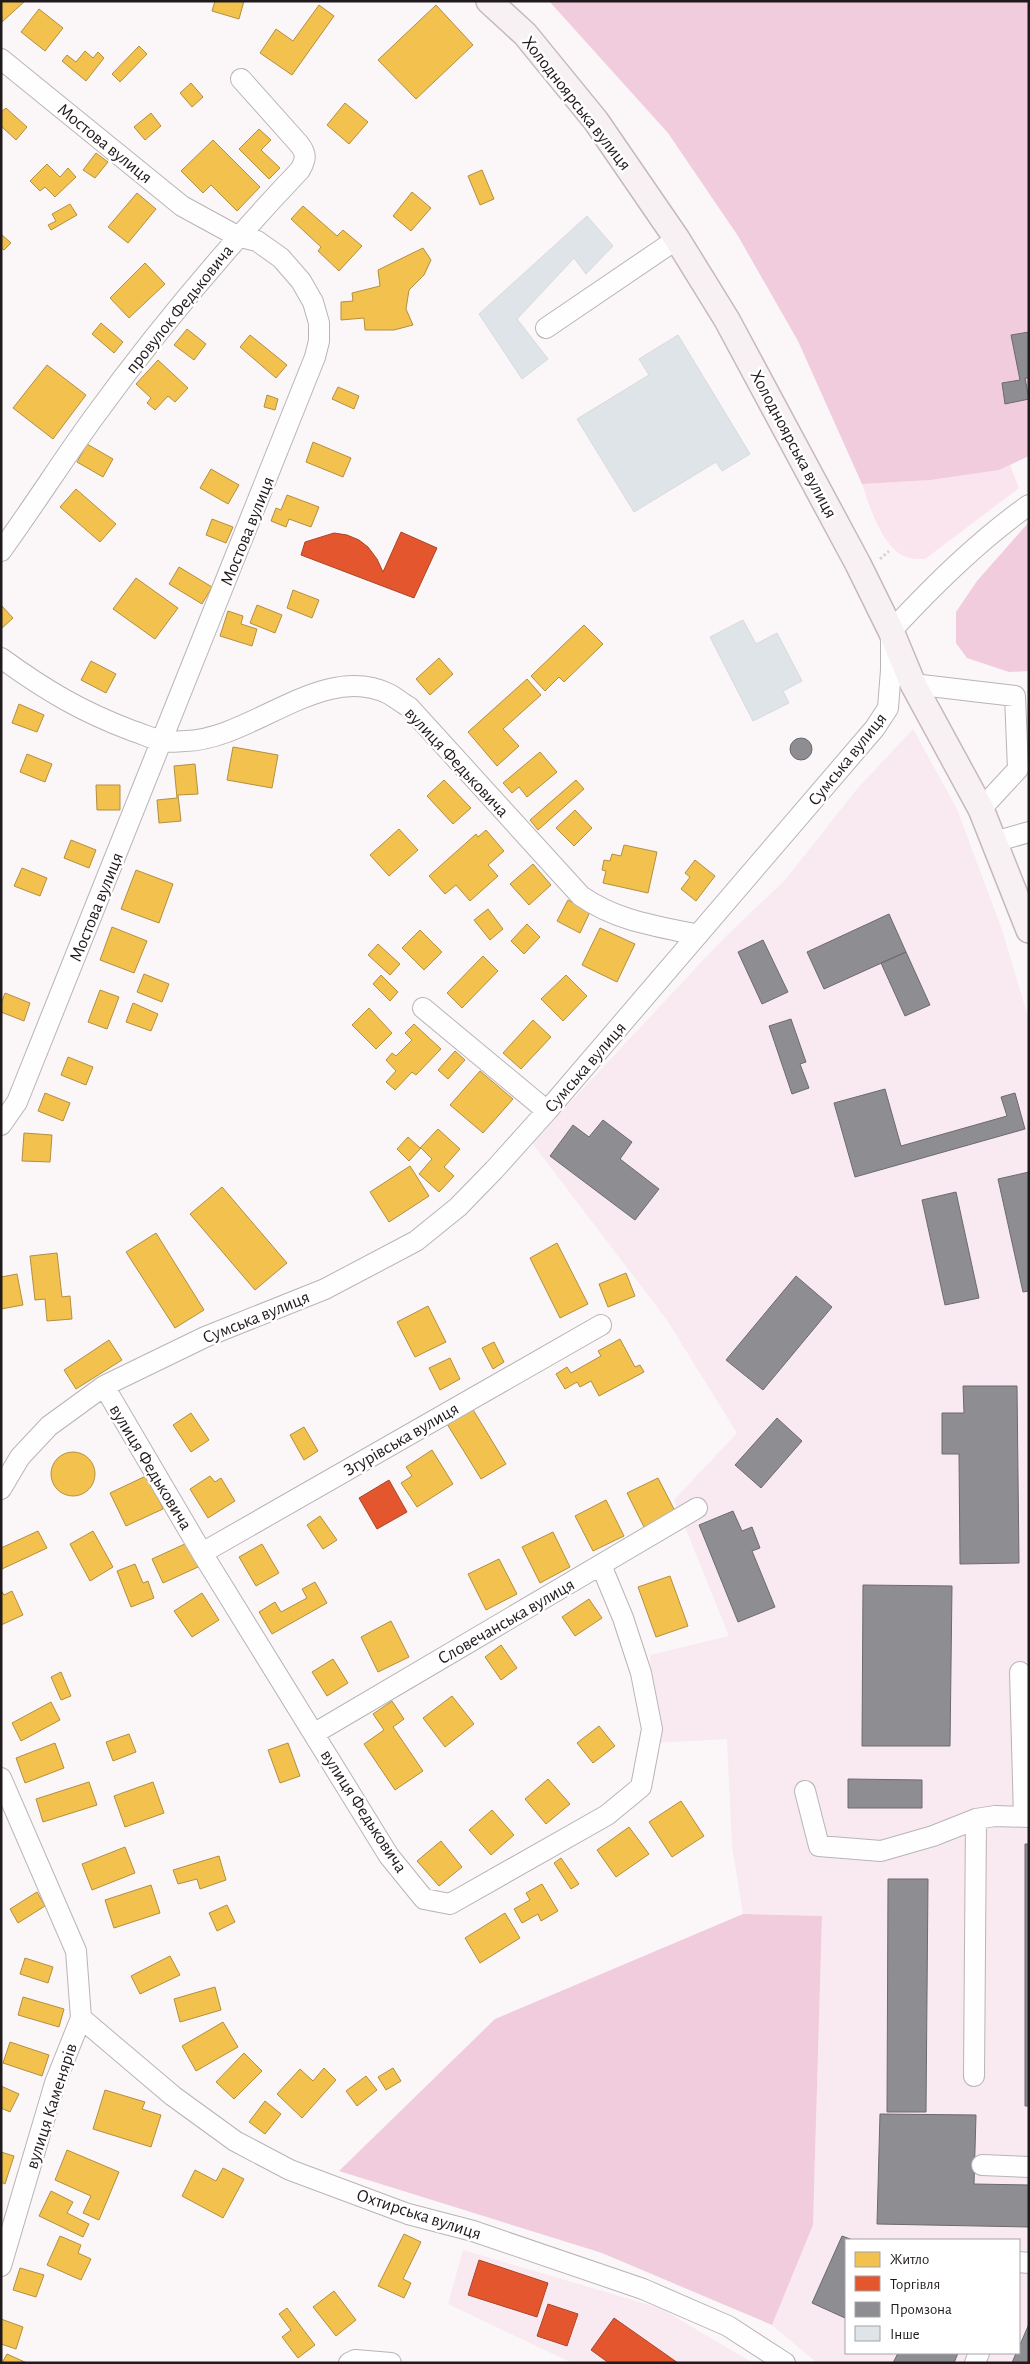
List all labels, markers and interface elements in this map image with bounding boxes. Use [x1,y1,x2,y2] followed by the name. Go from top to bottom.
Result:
[518,33,634,174] street label: Холодноярська вулиця
[54,100,155,187] street label: Мостова вулиця
[123,242,237,377] street label: провулок Федьковича
[746,367,840,521] street label: Холодноярська вулиця
[218,474,278,588] street label: Мостова вулиця
[401,704,512,821] street label: вулиця Федьковича
[805,710,891,809] street label: Сумська вулиця
[67,850,127,964] street label: Мостова вулиця
[542,1019,630,1116] street label: Сумська вулиця
[200,1288,312,1348] street label: Сумська вулиця
[341,1400,462,1480] street label: Згурівська вулиця
[106,1402,195,1533] street label: вулиця Федьковича
[435,1575,578,1668] street label: Словечанська вулиця
[317,1747,410,1876] street label: вулиця Федьковича
[23,2041,81,2171] street label: вулиця Каменярів
[354,2186,483,2244] street label: Охтирська вулиця
[845,2239,1020,2354] legend
[890,2252,929,2267] text: Житло
[890,2277,940,2292] text: Торгівля
[890,2302,952,2317] text: Промзона
[890,2327,920,2342] text: Інше

